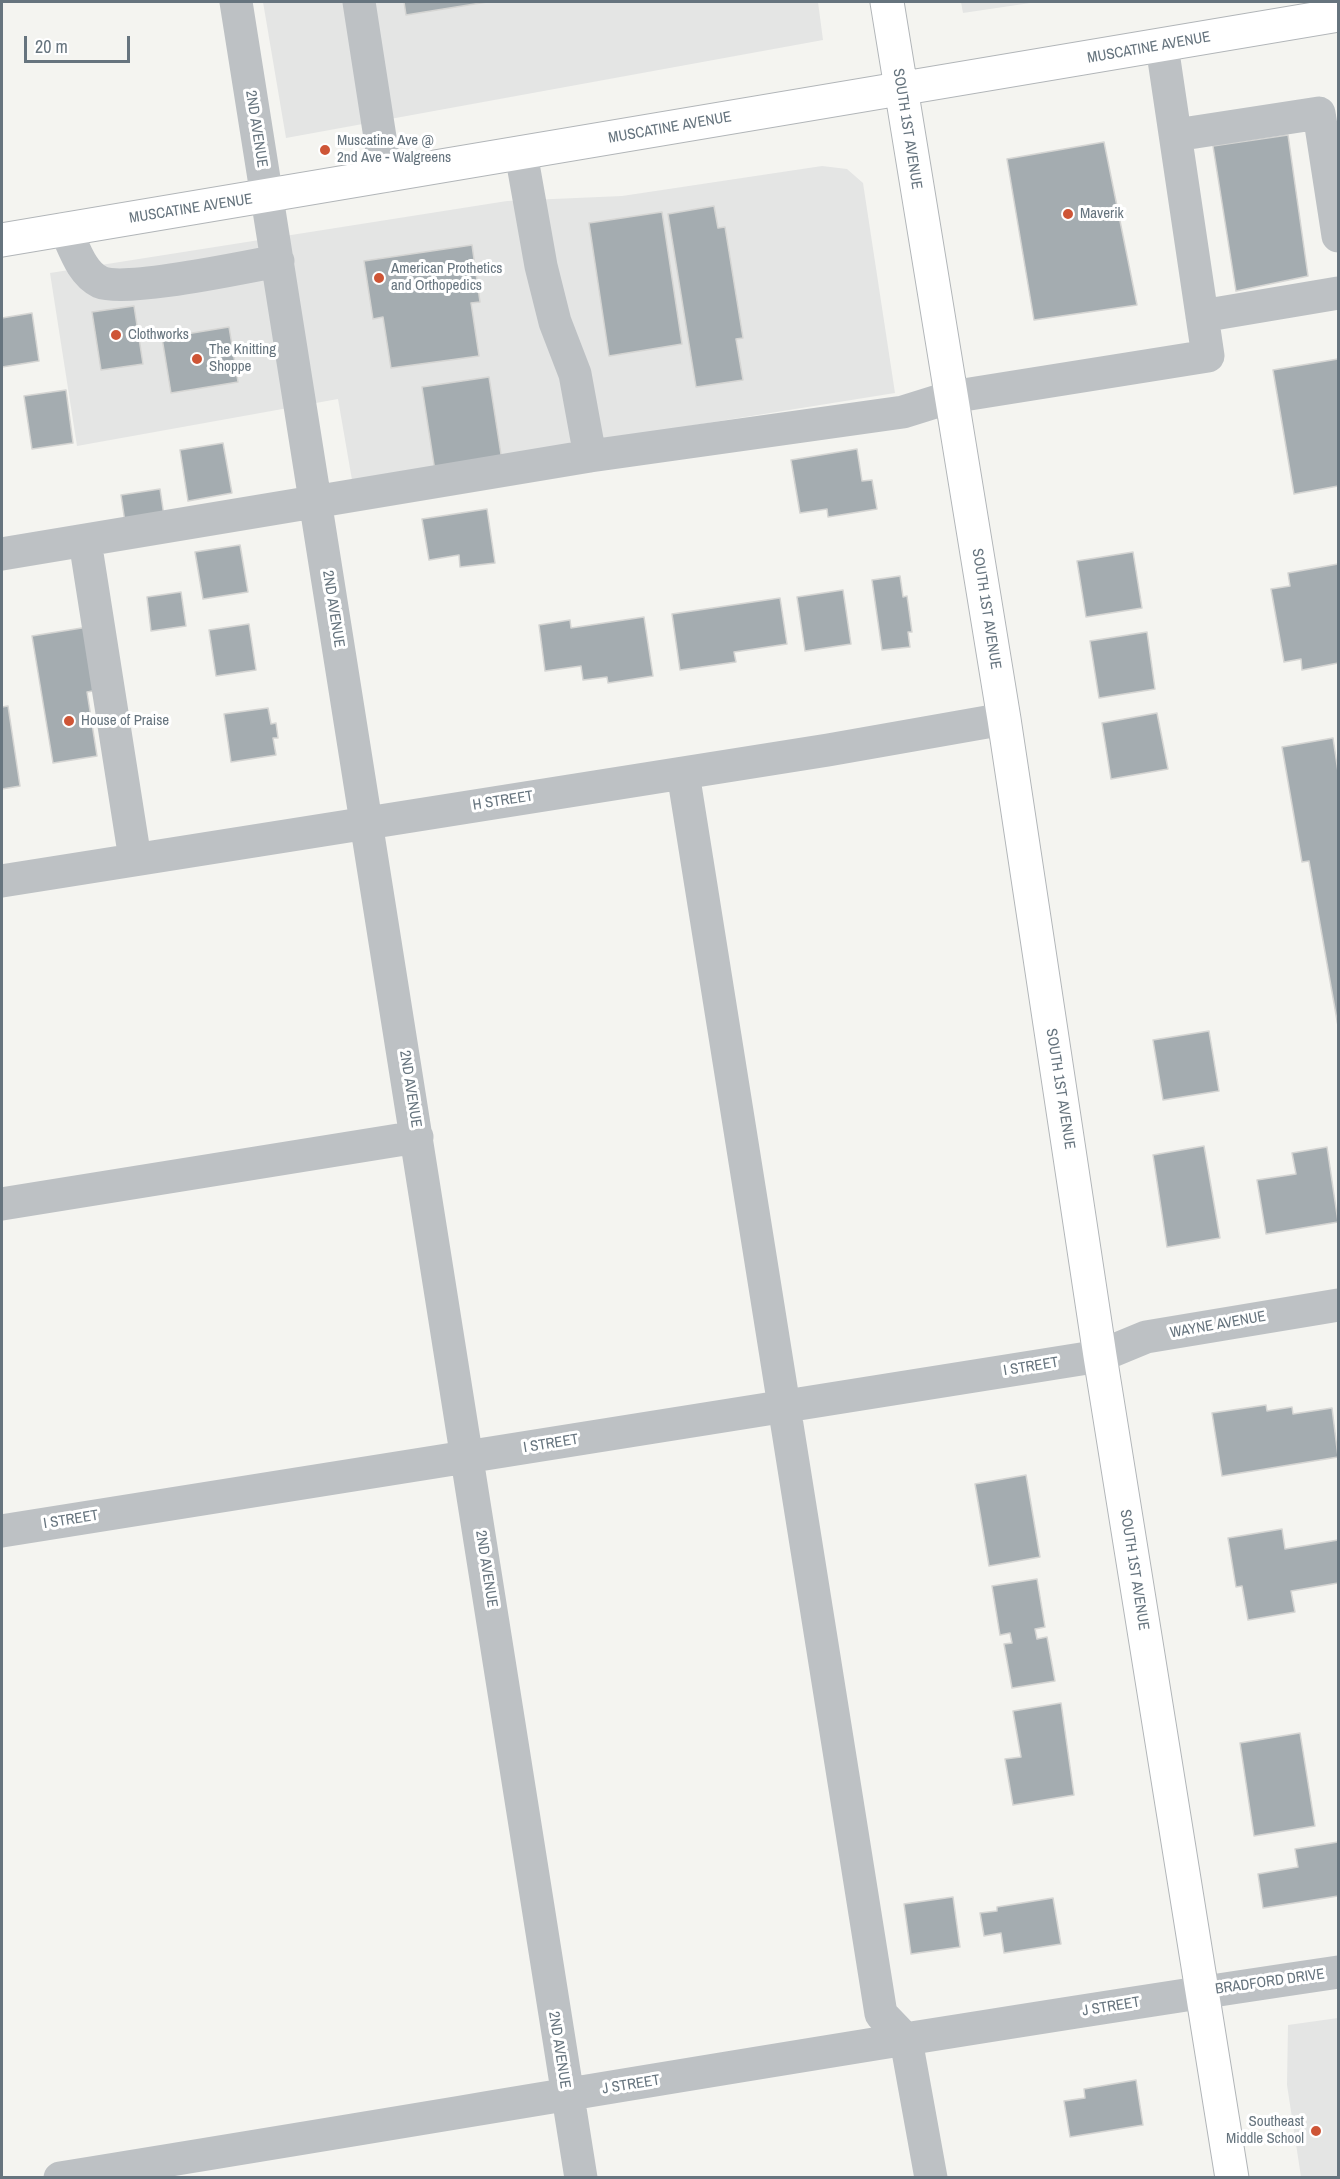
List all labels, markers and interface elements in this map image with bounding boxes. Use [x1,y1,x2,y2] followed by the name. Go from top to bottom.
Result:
[27,24,134,62] scale bar
[1086,28,1212,68] street label: MUSCATINE AVENUE
[35,34,68,59] text: 20 m
[889,67,925,191] street label: SOUTH 1ST AVENUE
[241,89,271,169] street label: 2ND AVENUE
[607,108,733,148] street label: MUSCATINE AVENUE
[337,132,451,167] place label: Muscatine Ave @ 2nd Ave - Walgreens
[318,143,332,157] marker: Muscatine Ave @ 2nd Ave - Walgreens
[128,190,254,228] street label: MUSCATINE AVENUE
[1080,205,1124,223] place label: Maverik
[1061,207,1075,221] marker: Maverik
[391,260,502,295] place label: American Prothetics and Orthopedics
[372,271,386,285] marker: American Prothetics and Orthopedics
[128,326,189,344] place label: Clothworks
[109,328,123,342] marker: Clothworks
[209,341,276,376] place label: The Knitting Shoppe
[190,352,204,366] marker: The Knitting Shoppe
[968,547,1004,671] street label: SOUTH 1ST AVENUE
[318,569,348,649] street label: 2ND AVENUE
[81,712,169,730] place label: House of Praise
[62,714,76,728] marker: House of Praise
[472,787,534,815] street label: H STREET
[1042,1027,1078,1151] street label: SOUTH 1ST AVENUE
[395,1049,425,1129] street label: 2ND AVENUE
[1169,1308,1267,1342] street label: WAYNE AVENUE
[1002,1354,1060,1380] street label: I STREET
[522,1431,580,1457] street label: I STREET
[42,1507,100,1533] street label: I STREET
[1116,1508,1152,1632] street label: SOUTH 1ST AVENUE
[471,1529,501,1609] street label: 2ND AVENUE
[1214,1965,1326,1999] street label: BRADFORD DRIVE
[1081,1994,1141,2020] street label: J STREET
[544,2010,574,2090] street label: 2ND AVENUE
[601,2072,661,2098] street label: J STREET
[1226,2113,1304,2148] place label: Southeast Middle School
[1309,2124,1323,2138] marker: Southeast Middle School

